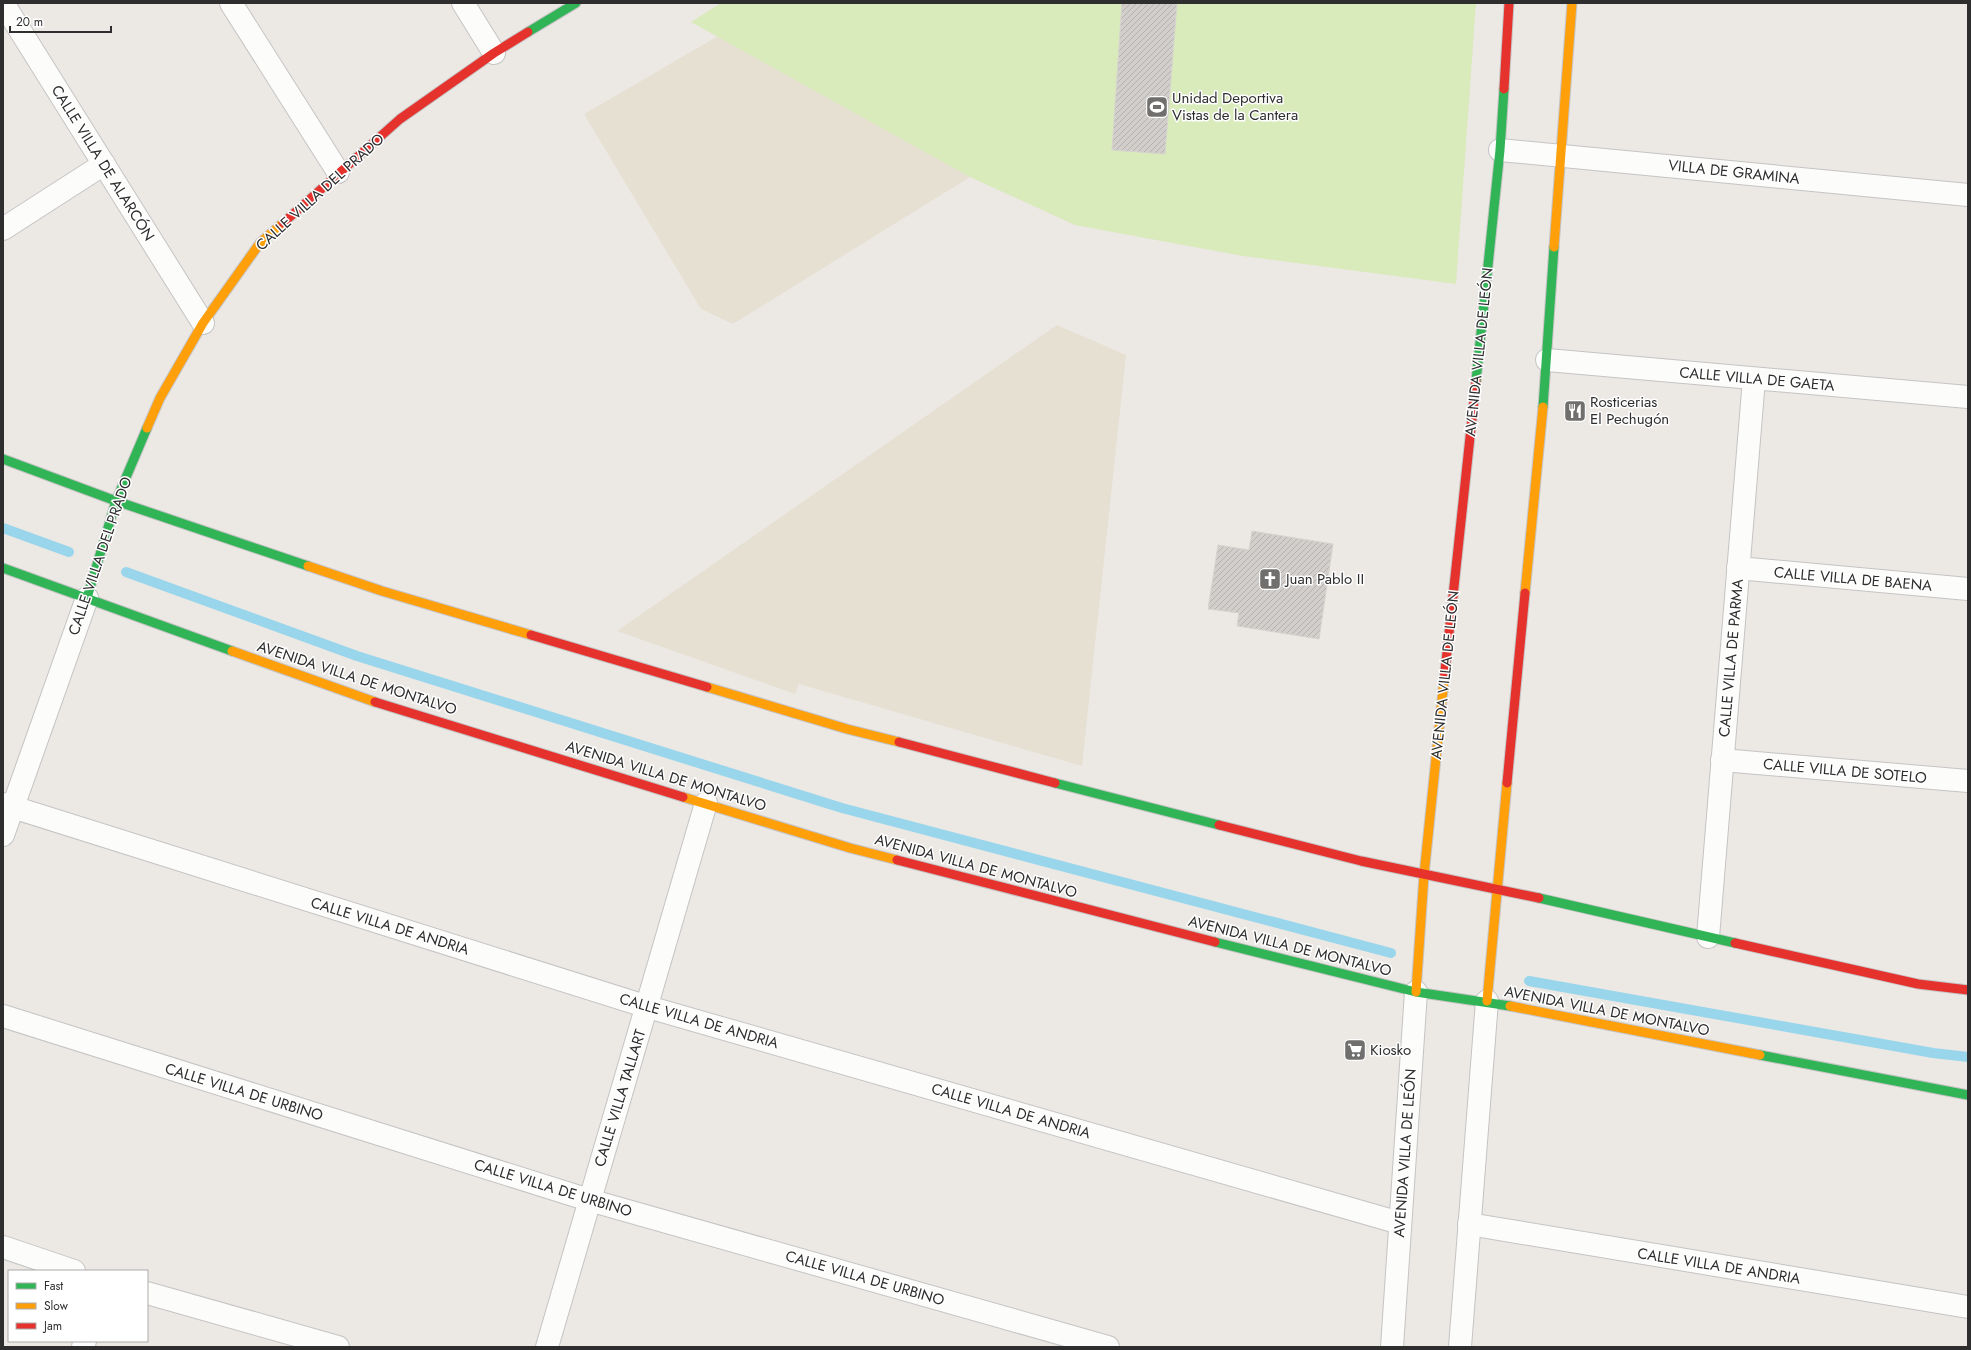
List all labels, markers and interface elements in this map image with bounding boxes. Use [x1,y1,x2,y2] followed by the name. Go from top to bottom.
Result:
[10,8,111,34] scale bar
[16,13,43,31] text: 20 m
[46,81,160,245] street label: CALLE VILLA DE ALARCÓN
[1172,87,1298,126] place label: Unidad Deportiva Vistas de la Cantera
[1144,94,1170,120] sports icon: Unidad Deportiva Vistas de la Cantera
[251,128,389,256] street label: CALLE VILLA DEL PRADO
[1667,154,1801,190] street label: VILLA DE GRAMINA
[1459,267,1499,437] street label: AVENIDA VILLA DE LEÓN
[1678,361,1836,397] street label: CALLE VILLA DE GAETA
[1590,391,1669,430] place label: Rosticerias El Pechugón
[1562,398,1588,424] restaurant icon: Rosticerias El Pechugón
[63,474,138,638] street label: CALLE VILLA DEL PRADO
[1773,561,1933,597] street label: CALLE VILLA DE BAENA
[1257,566,1283,592] church icon: Juan Pablo II
[1284,568,1364,590] place label: Juan Pablo II
[1713,578,1749,738] street label: CALLE VILLA DE PARMA
[1425,590,1465,760] street label: AVENIDA VILLA DE LEÓN
[254,635,460,721] street label: AVENIDA VILLA DE MONTALVO
[563,735,769,817] street label: AVENIDA VILLA DE MONTALVO
[1762,753,1928,789] street label: CALLE VILLA DE SOTELO
[872,828,1080,904] street label: AVENIDA VILLA DE MONTALVO
[308,891,472,961] street label: CALLE VILLA DE ANDRIA
[1186,910,1394,982] street label: AVENIDA VILLA DE MONTALVO
[1502,980,1712,1042] street label: AVENIDA VILLA DE MONTALVO
[617,988,781,1054] street label: CALLE VILLA DE ANDRIA
[589,1027,651,1169] street label: CALLE VILLA TALLART
[1342,1037,1368,1063] supermarket icon: Kiosko
[1370,1039,1411,1061] place label: Kiosko
[162,1057,326,1127] street label: CALLE VILLA DE URBINO
[1388,1068,1422,1238] street label: AVENIDA VILLA DE LEÓN
[929,1078,1093,1144] street label: CALLE VILLA DE ANDRIA
[471,1153,635,1223] street label: CALLE VILLA DE URBINO
[1636,1242,1802,1290] street label: CALLE VILLA DE ANDRIA
[783,1245,947,1311] street label: CALLE VILLA DE URBINO
[8,1270,148,1342] legend
[44,1277,63,1295] text: Fast
[44,1297,69,1315] text: Slow
[42,1317,62,1335] text: Jam

